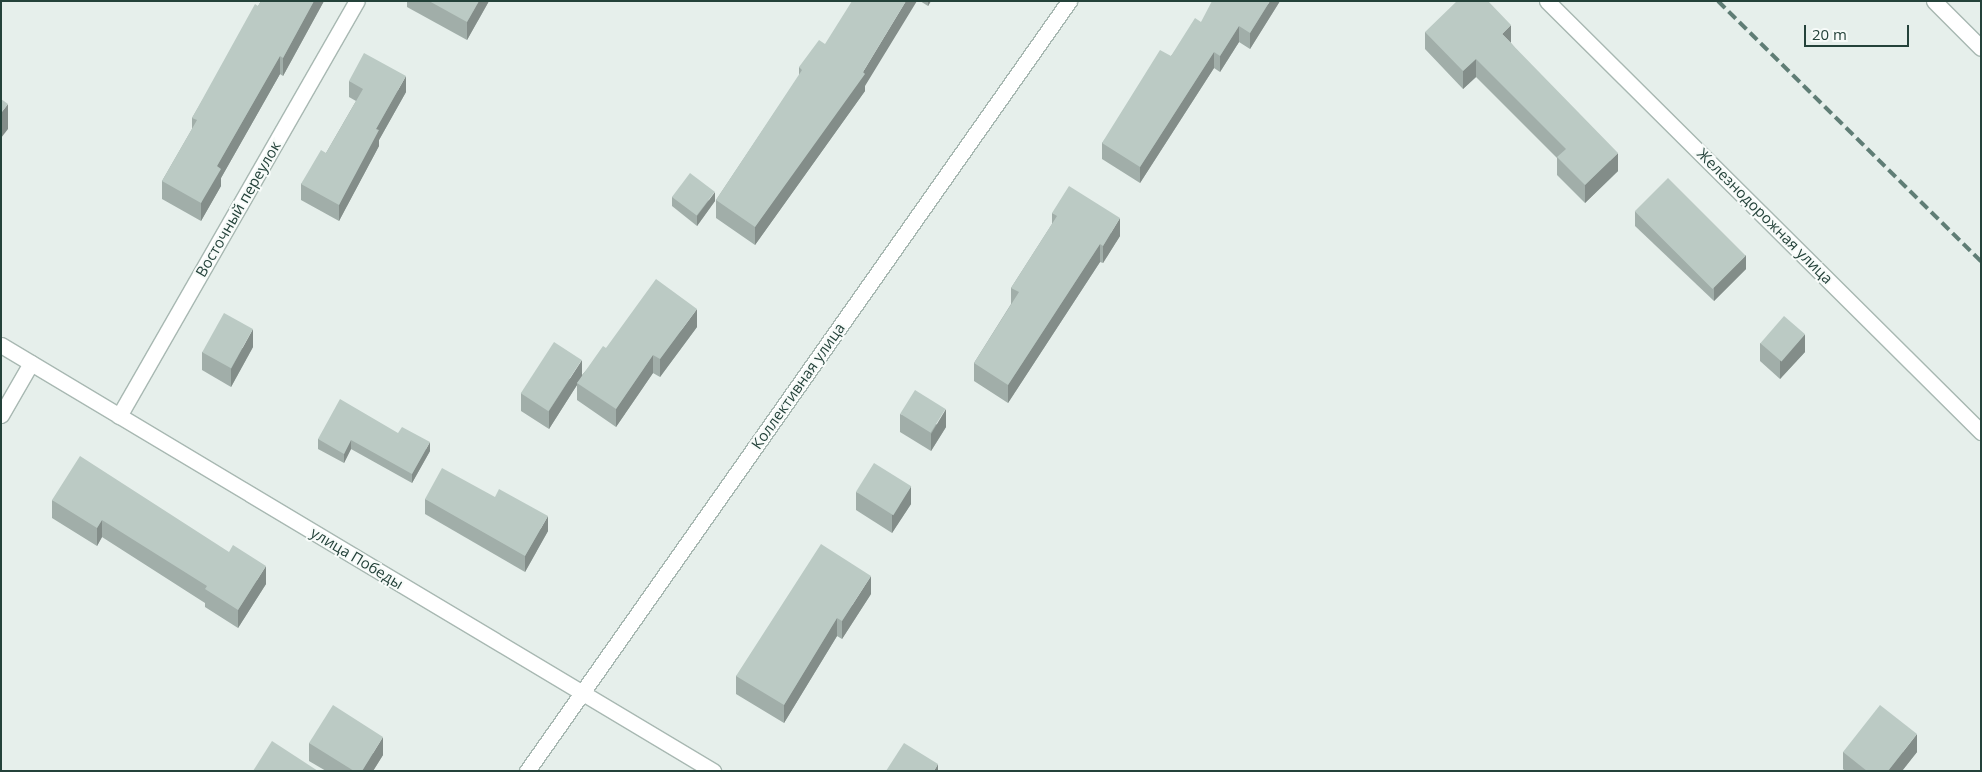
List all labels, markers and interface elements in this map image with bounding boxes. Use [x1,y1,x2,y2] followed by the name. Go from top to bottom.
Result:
[1807,15,1912,47] scale bar
[1812,24,1847,44] text: 20 m
[192,138,284,280] street label: Восточный переулок
[1694,145,1836,287] street label: Железнодорожная улица
[748,319,848,453] street label: Коллективная улица
[307,523,407,593] street label: улица Победы

